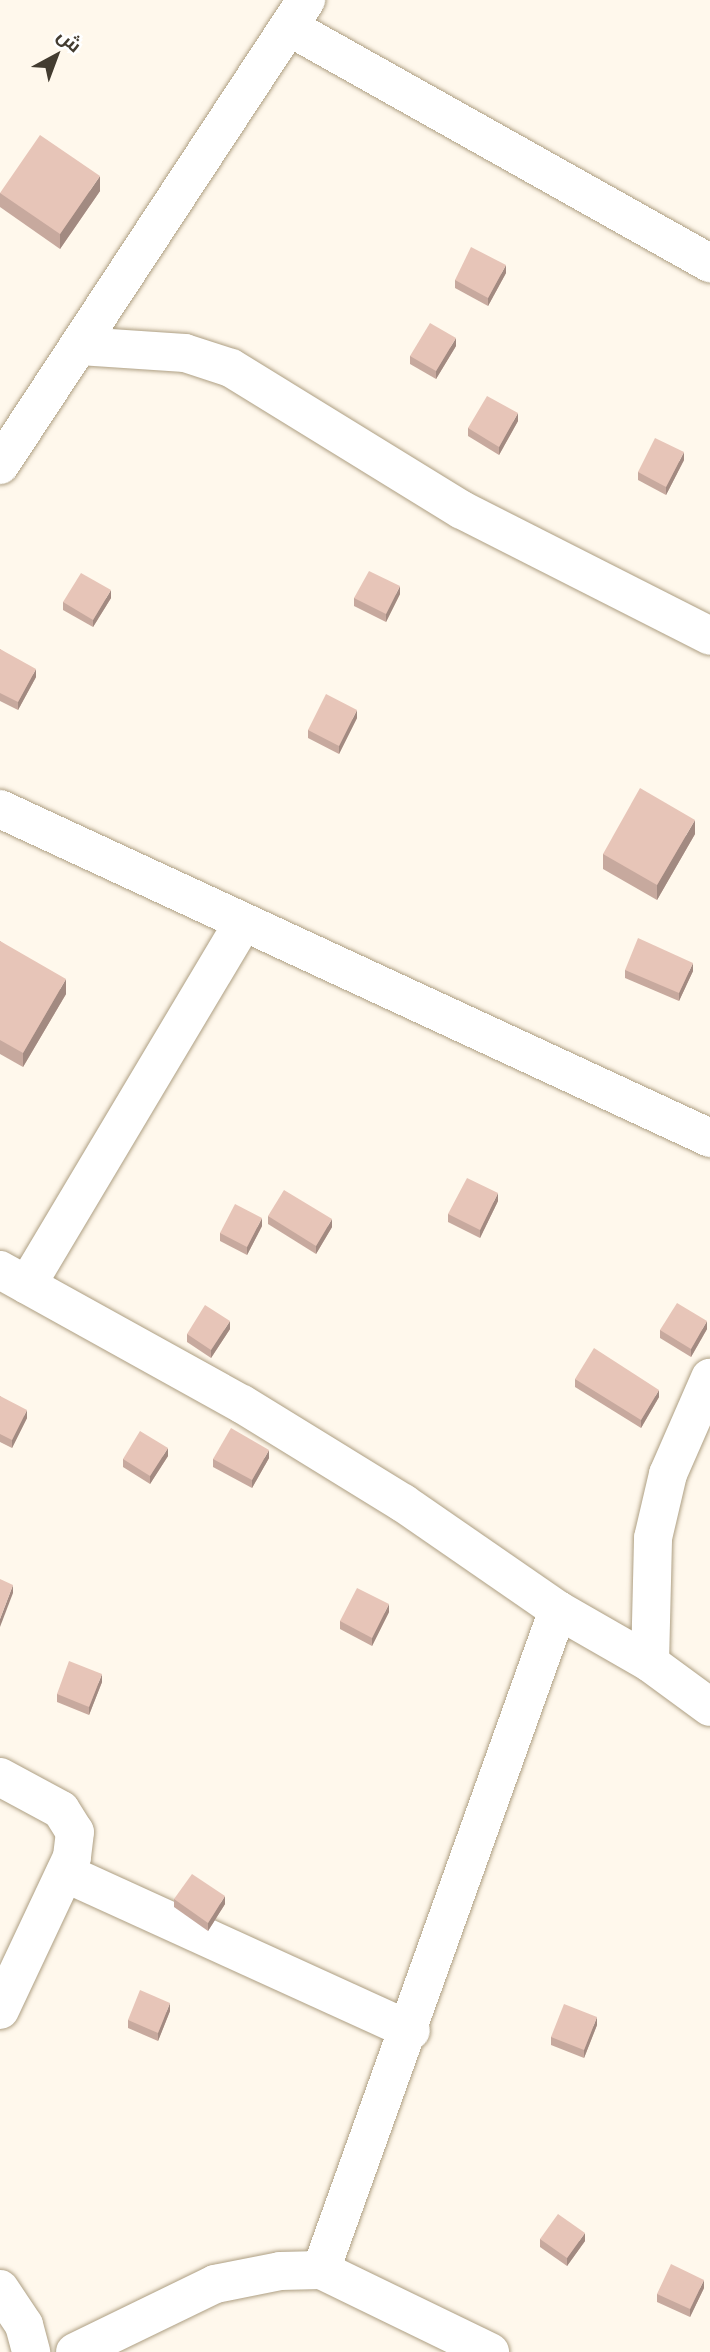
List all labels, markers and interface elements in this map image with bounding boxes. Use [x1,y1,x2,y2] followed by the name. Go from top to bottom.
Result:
[21,21,91,91] north arrow
[52,22,88,58] text: ش

